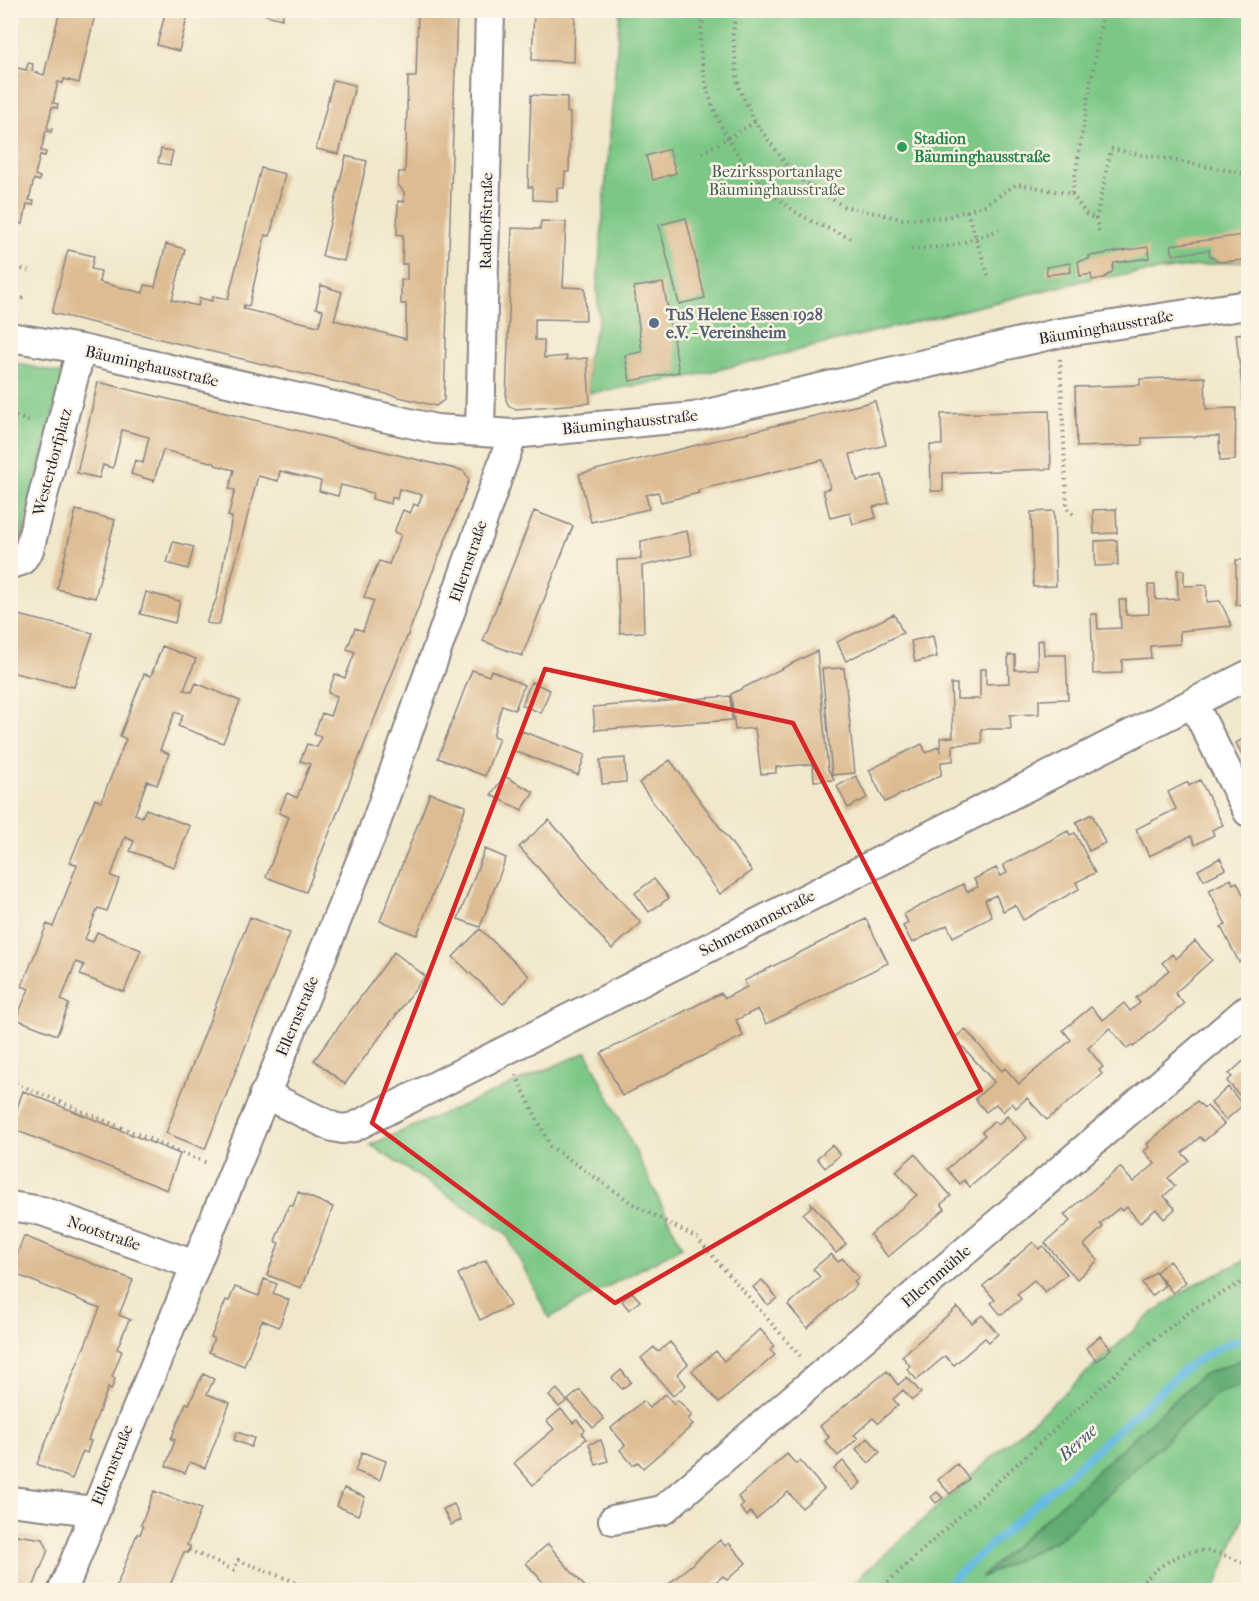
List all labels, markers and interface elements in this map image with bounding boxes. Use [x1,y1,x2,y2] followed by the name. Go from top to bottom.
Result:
[914,129,1051,167] place label: Stadion Bäuminghausstraße
[895,140,909,154] marker: Stadion Bäuminghausstraße
[709,162,845,199] park label: Bezirkssportanlage Bäuminghausstraße
[476,172,496,270] street label: Radhoffstraße
[665,305,823,342] place label: TuS Helene Essen 1928 e.V. - Vereinsheim
[1037,306,1175,348] street label: Bäuminghausstraße
[647,316,661,330] marker: TuS Helene Essen 1928 e.V. - Vereinsheim
[83,341,221,391] street label: Bäuminghausstraße
[561,405,699,439] street label: Bäuminghausstraße
[28,406,75,519] street label: Westerdorfplatz
[445,518,491,604] street label: Ellernstraße
[696,886,818,960] street label: Schmemannstraße
[272,973,322,1059] street label: Ellernstraße
[65,1212,143,1254] street label: Nootstraße
[897,1241,975,1311] street label: Ellernmühle
[1054,1420,1102,1466] water label: Berne
[87,1422,137,1508] street label: Ellernstraße

